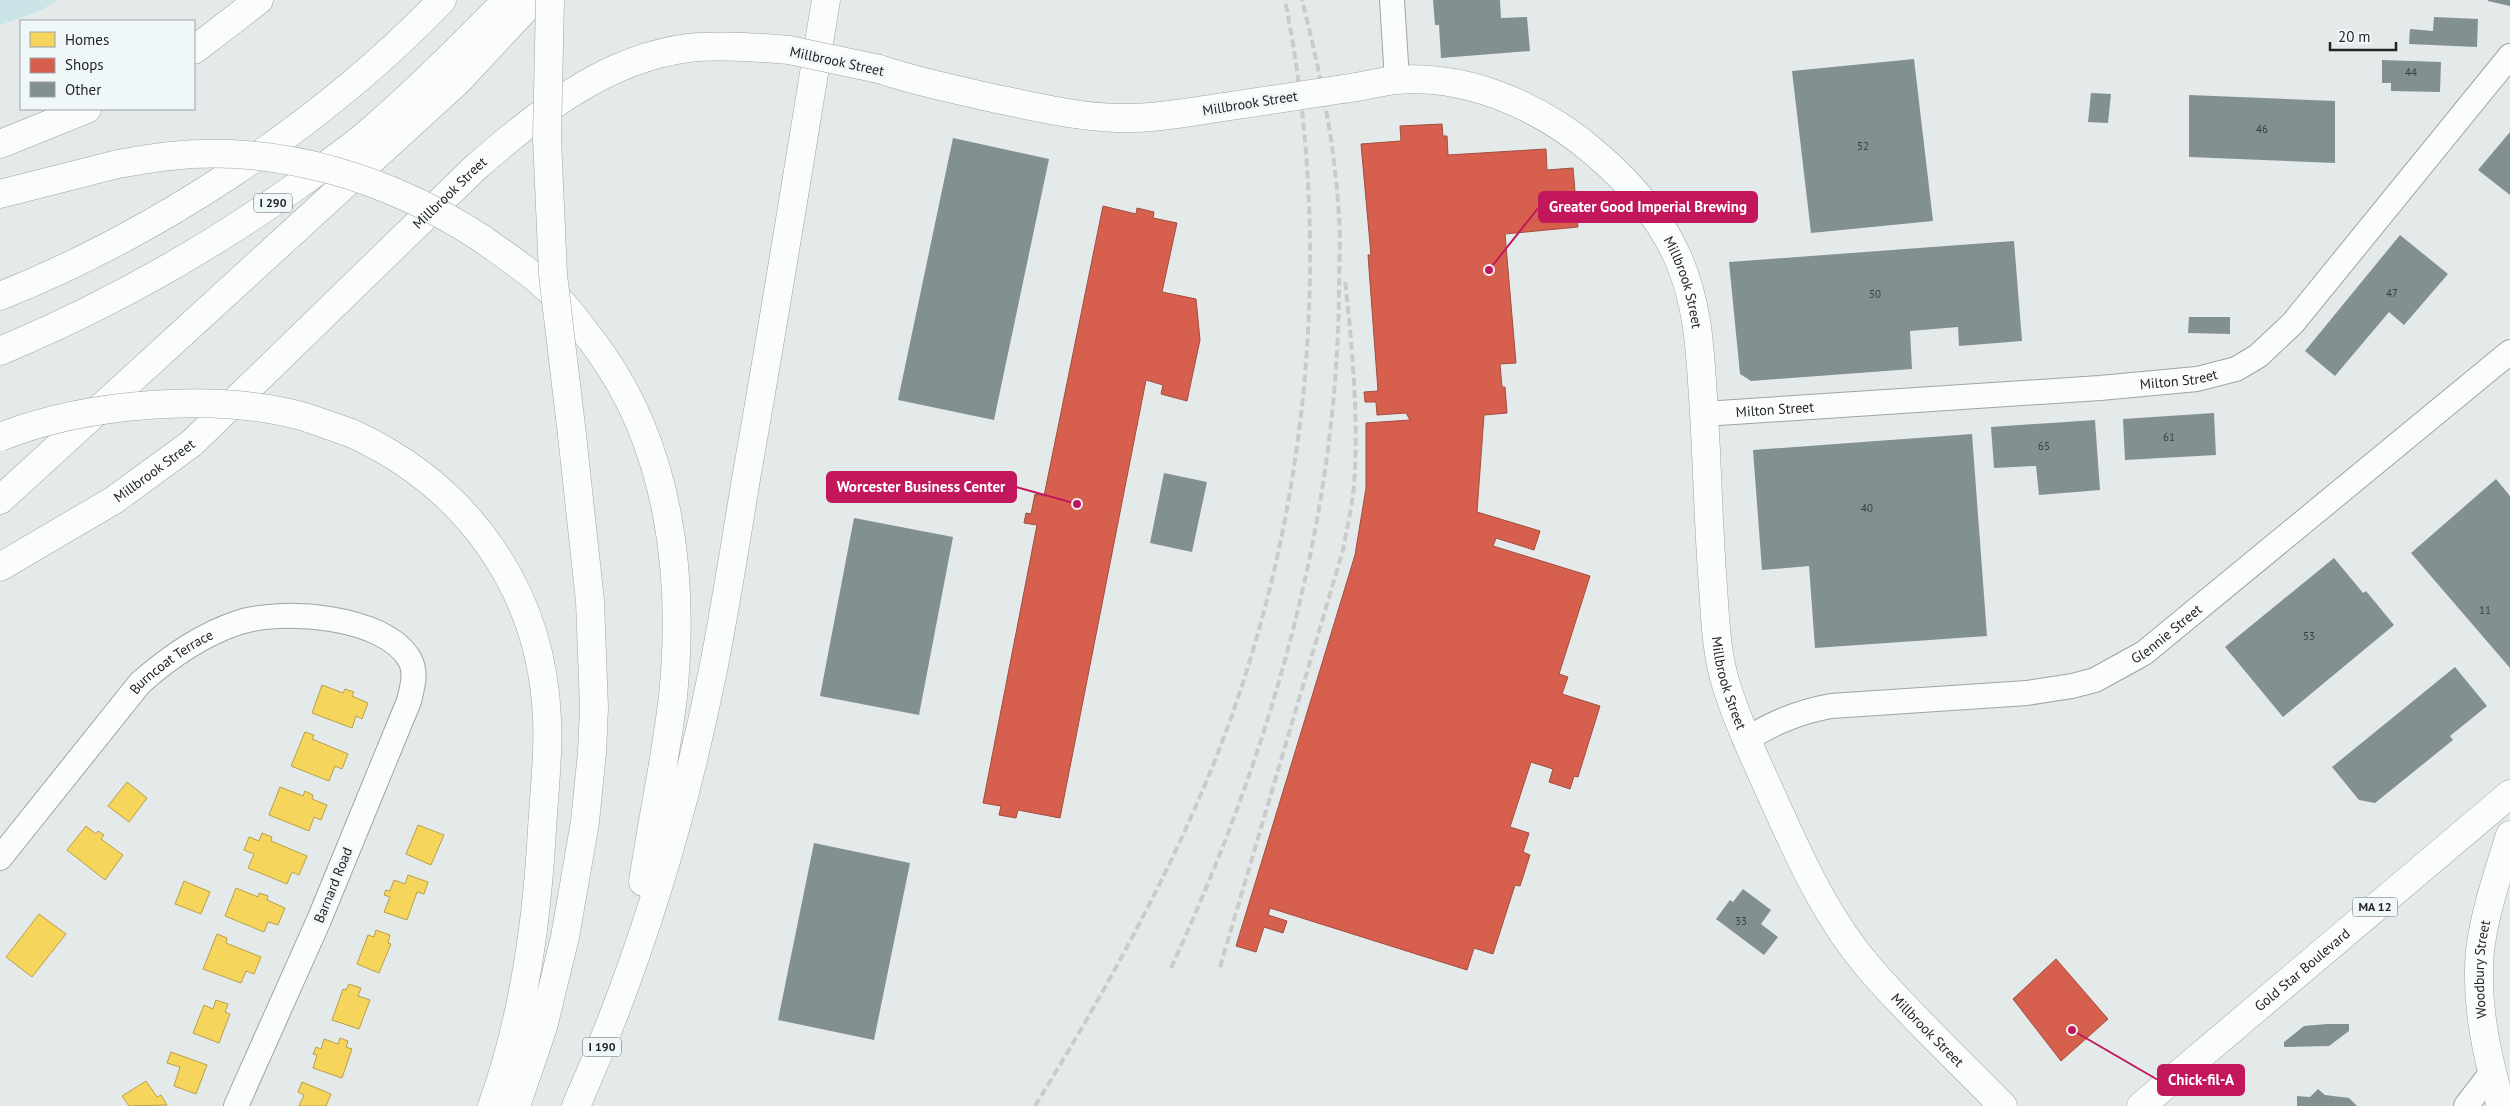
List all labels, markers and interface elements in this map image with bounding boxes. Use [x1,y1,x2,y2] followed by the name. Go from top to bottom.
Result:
[20,20,195,110] legend
[2330,20,2396,52] scale bar
[2338,27,2371,46] text: 20 m
[65,30,109,49] text: Homes
[788,42,886,80] street label: Millbrook Street
[65,55,104,74] text: Shops
[2405,65,2417,79] house number: 44
[65,80,101,99] text: Other
[1201,87,1299,119] street label: Millbrook Street
[2256,122,2268,136] house number: 46
[1857,139,1869,153] house number: 52
[409,153,491,233] street label: Millbrook Street
[1539,192,1757,222] callout: Greater Good Imperial Brewing
[254,194,292,212] road number: I 290
[1549,197,1747,216] text: Greater Good Imperial Brewing
[1660,233,1706,330] street label: Millbrook Street
[2386,286,2398,300] house number: 47
[1869,287,1881,301] house number: 50
[2139,365,2220,393] street label: Milton Street
[1735,398,1815,421] street label: Milton Street
[2163,430,2175,444] house number: 61
[110,435,199,506] street label: Millbrook Street
[2038,439,2050,453] house number: 65
[827,472,1016,502] callout: Worcester Business Center
[837,477,1006,496] text: Worcester Business Center
[1861,501,1873,515] house number: 40
[2128,600,2206,667] street label: Glennie Street
[2479,603,2491,617] house number: 11
[126,625,216,698] street label: Burncoat Terrace
[2303,629,2315,643] house number: 53
[1708,635,1751,732] street label: Millbrook Street
[310,844,356,926] street label: Barnard Road
[2352,898,2398,916] road number: MA 12
[1735,914,1747,928] house number: 33
[2470,918,2494,1020] street label: Woodbury Street
[2251,924,2353,1015] street label: Gold Star Boulevard
[1887,989,1968,1071] street label: Millbrook Street
[583,1038,621,1056] road number: I 190
[2158,1065,2244,1095] callout: Chick-fil-A
[2168,1070,2235,1089] text: Chick-fil-A

